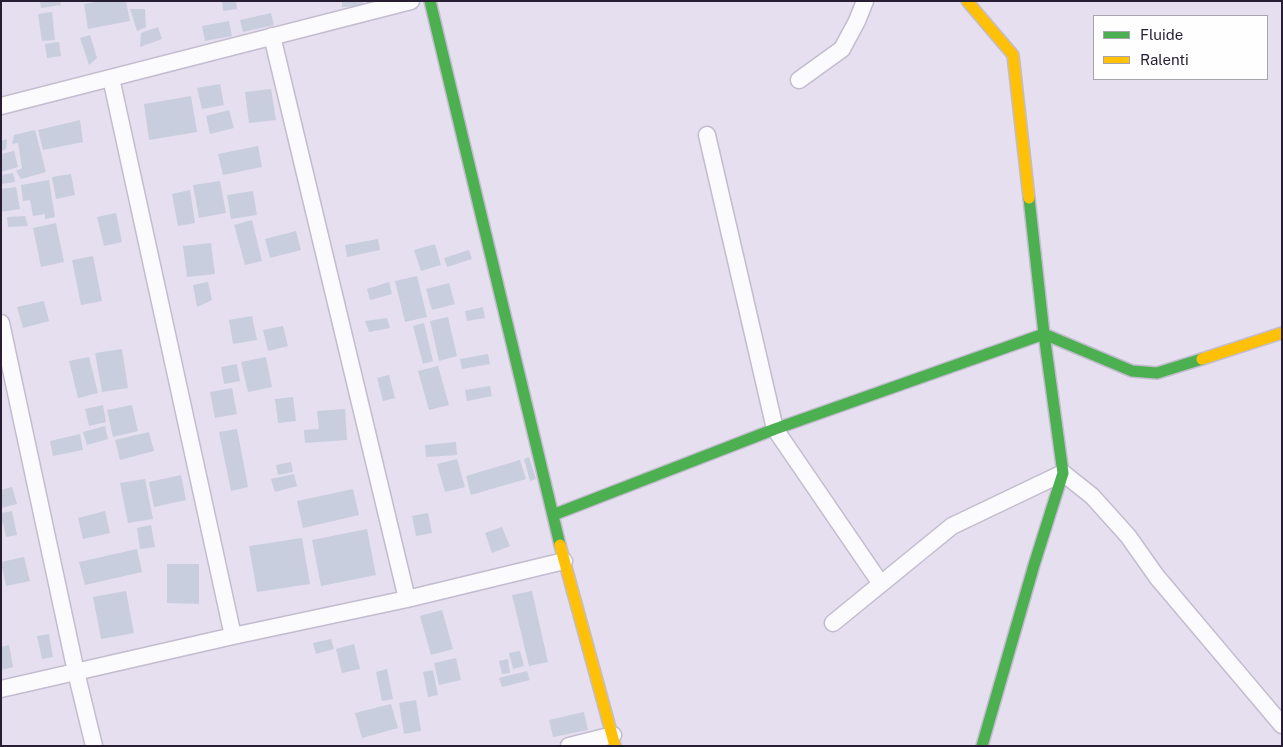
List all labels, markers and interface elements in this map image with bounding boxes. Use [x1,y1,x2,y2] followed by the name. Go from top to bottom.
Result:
[1093,15,1268,80] legend
[1140,26,1183,43] text: Fluide
[1140,51,1189,68] text: Ralenti

